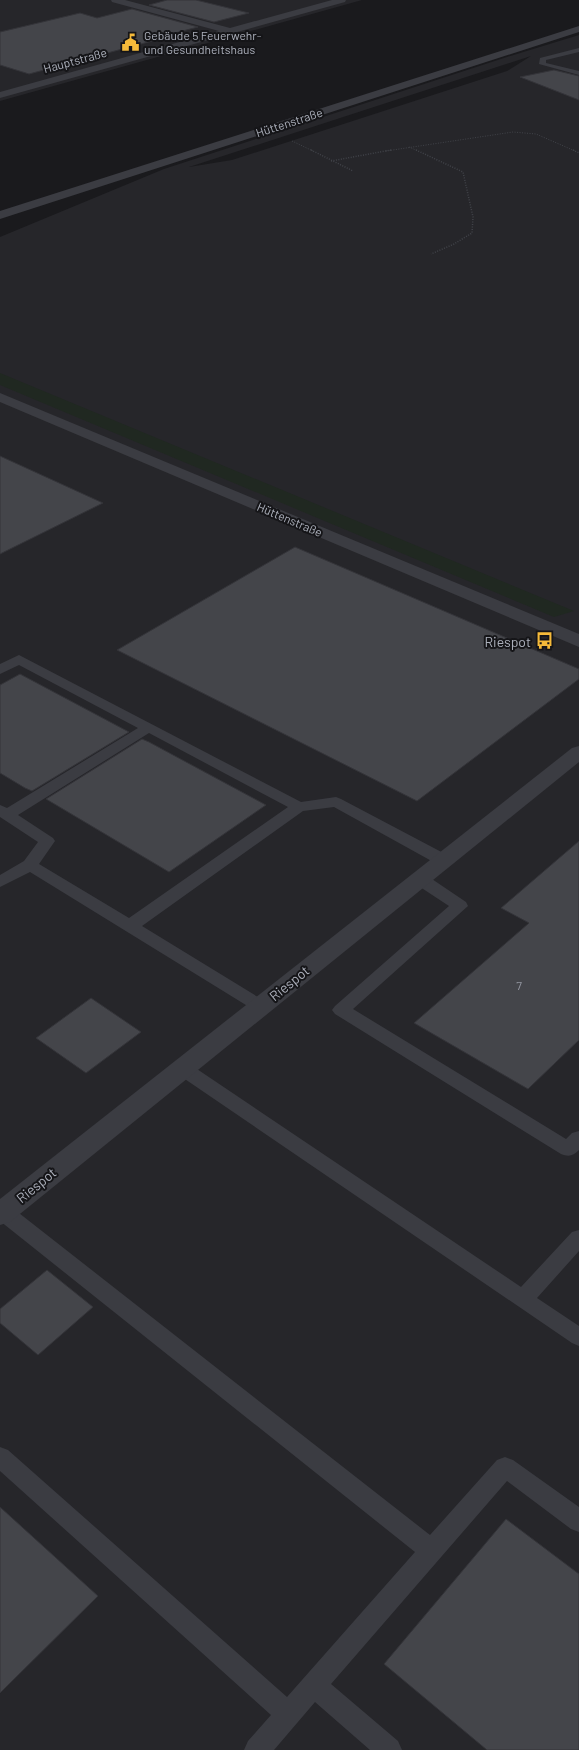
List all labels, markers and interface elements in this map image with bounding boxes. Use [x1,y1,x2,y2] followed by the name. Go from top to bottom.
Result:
[144,28,262,56] place label: Gebäude 5 Feuerwehr- und Gesundheitshaus
[121,32,141,52] public building icon: Gebäude 5 Feuerwehr- und Gesundheitshaus
[42,45,108,75] street label: Hauptstraße
[254,105,324,139] street label: Hüttenstraße
[255,499,325,539] street label: Hüttenstraße
[534,631,554,651] bus stop icon: Riespot
[485,633,531,650] place label: Riespot
[266,962,312,1004] street label: Riespot
[516,978,522,992] house number: 7
[13,1164,59,1206] street label: Riespot

